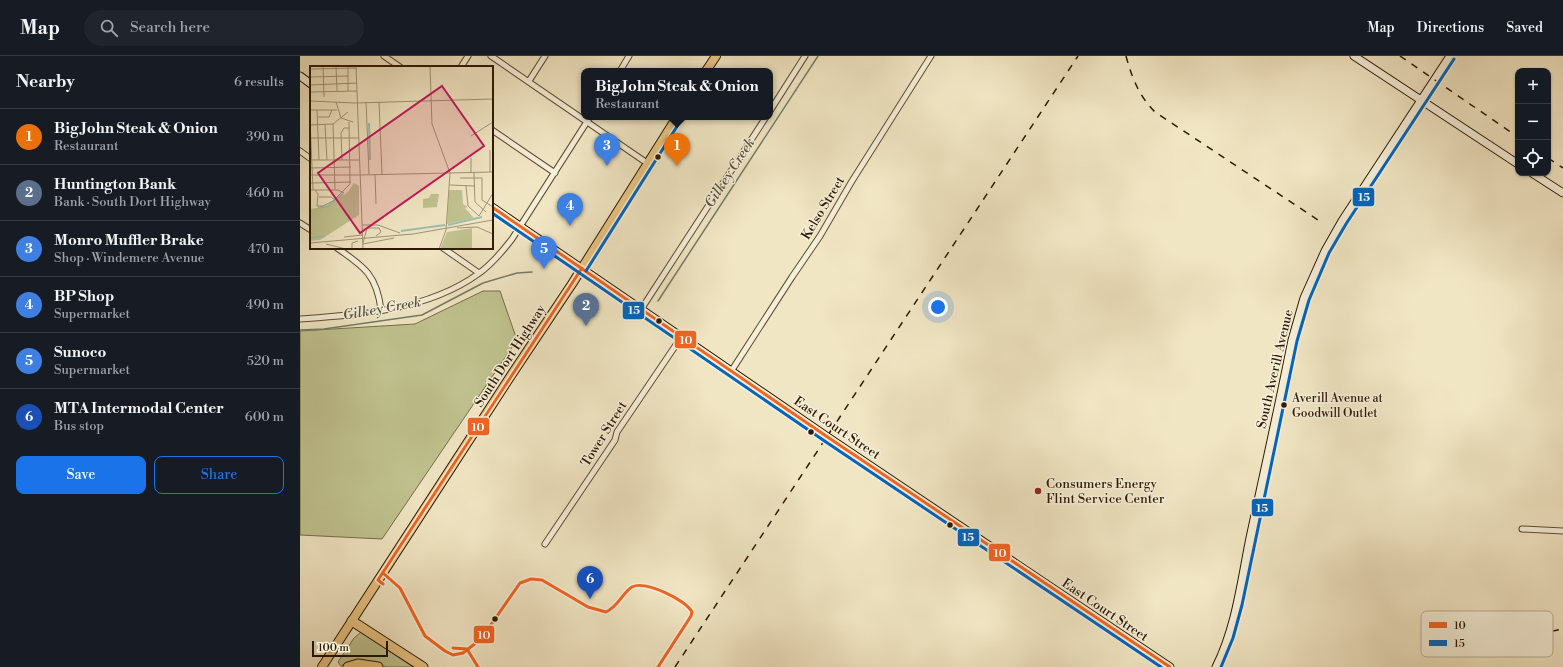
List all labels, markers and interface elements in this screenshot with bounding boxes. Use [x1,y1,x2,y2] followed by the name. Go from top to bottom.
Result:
[84,10,364,46] search box
[20,16,60,40] text: Map
[98,17,120,39] icon: search
[130,18,210,37] text: Search here
[1367,19,1395,37] text: Map
[1417,19,1484,37] text: Directions
[1506,19,1543,37] text: Saved
[310,66,493,249] inset map
[581,68,773,120] popup
[1515,68,1551,176] map controls
[1515,68,1551,104] button: +
[16,71,75,93] text: Nearby
[234,74,284,90] text: 6 results
[595,77,759,96] text: Big John Steak & Onion
[595,96,660,112] text: Restaurant
[1515,104,1551,140] button: −
[54,119,218,138] text: Big John Steak & Onion
[26,129,32,145] text: 1
[246,129,284,145] text: 390 m
[594,133,620,166] pin: 3
[664,133,690,166] pin: 1
[701,135,759,211] water label: Gilkey Creek
[54,138,119,154] text: Restaurant
[1515,140,1551,176] button: locate
[653,152,663,162] unlabelled marker
[798,173,848,242] street label: Kelso Street
[54,175,176,194] text: Huntington Bank
[25,185,33,201] text: 2
[246,185,284,201] text: 460 m
[1352,187,1375,207] line badge: 15
[1358,191,1370,205] text: 15
[557,193,583,226] pin: 4
[54,194,211,210] text: Bank · South Dort Highway
[54,231,204,250] text: Monro Muffler Brake
[531,236,557,269] pin: 5
[25,241,33,257] text: 3
[248,241,284,257] text: 470 m
[54,250,204,266] text: Shop · Windemere Avenue
[54,287,114,306] text: BP Shop
[341,293,423,325] water label: Gilkey Creek
[573,293,599,326] pin: 2
[25,297,33,313] text: 4
[246,297,284,313] text: 490 m
[928,297,948,317] your location
[471,301,549,410] street label: South Dort Highway
[622,301,645,320] line badge: 15
[628,304,640,318] text: 15
[54,306,130,322] text: Supermarket
[1253,307,1297,430] street label: South Averill Avenue
[654,316,664,326] unlabelled marker
[674,330,697,349] line badge: 10
[680,334,692,348] text: 10
[54,343,106,362] text: Sunoco
[25,353,33,369] text: 5
[247,353,284,369] text: 520 m
[54,362,130,378] text: Supermarket
[1291,391,1384,421] place label: Averill Avenue at Goodwill Outlet
[791,393,884,463] street label: East Court Street
[578,398,631,470] street label: Tower Street
[54,399,224,418] text: MTA Intermodal Center
[1279,400,1289,410] marker: Averill Avenue at Goodwill Outlet
[25,409,33,425] text: 6
[245,409,284,425] text: 600 m
[467,417,490,436] line badge: 10
[54,418,104,434] text: Bus stop
[472,421,484,435] text: 10
[806,427,816,437] unlabelled marker
[16,456,146,494] button: Save
[154,456,284,494] button: Share
[1046,476,1165,507] place label: Consumers Energy Flint Service Center
[1033,486,1043,496] marker: Consumers Energy Flint Service Center
[1251,498,1274,517] line badge: 15
[1256,502,1268,516] text: 15
[945,520,955,530] unlabelled marker
[957,528,980,547] line badge: 15
[962,531,974,545] text: 15
[988,543,1011,562] line badge: 10
[994,547,1006,561] text: 10
[577,566,603,599] pin: 6
[1059,575,1152,645] street label: East Court Street
[1421,611,1553,657] legend
[490,614,500,624] unlabelled marker
[1454,619,1466,633] text: 10
[473,625,495,644] line badge: 10
[478,629,490,643] text: 10
[1454,637,1465,651] text: 15
[312,639,388,658] scale bar
[318,641,349,655] text: 100 m

